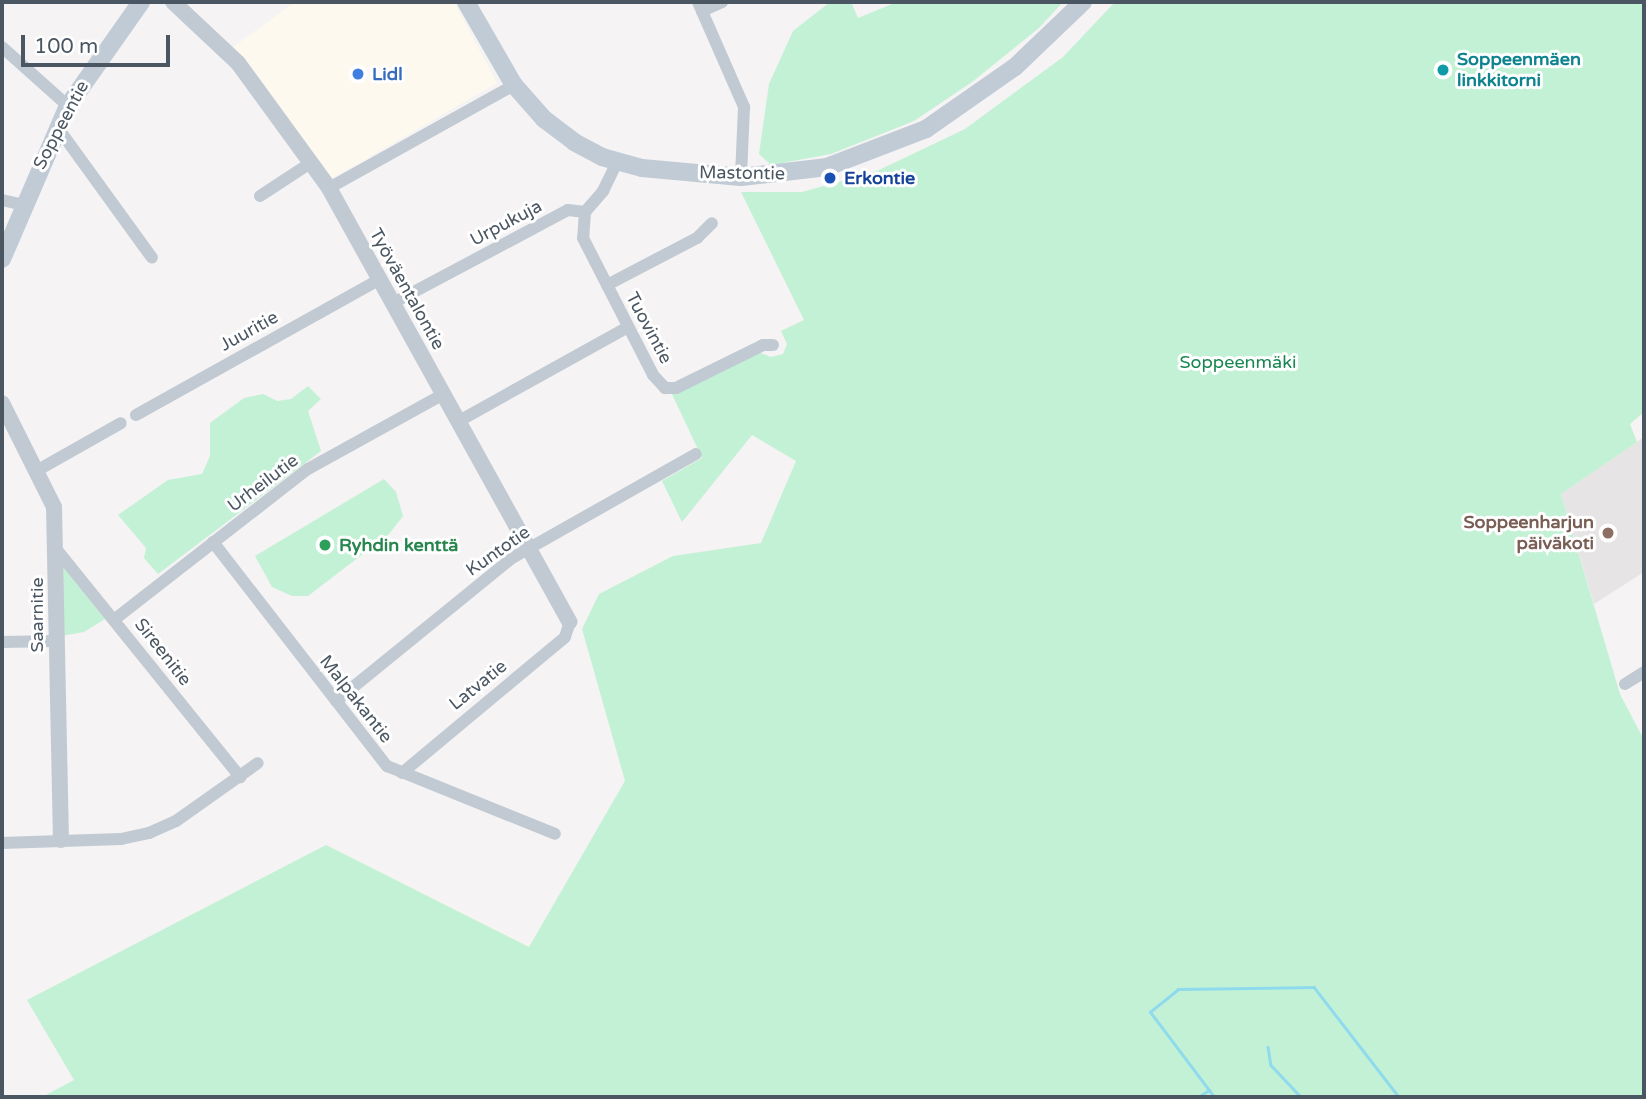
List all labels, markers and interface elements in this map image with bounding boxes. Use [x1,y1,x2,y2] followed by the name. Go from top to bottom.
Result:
[24,21,173,65] scale bar
[34,34,98,59] text: 100 m
[1457,49,1581,92] place label: Soppeenmäen linkkitorni
[1435,62,1451,78] marker: Soppeenmäen linkkitorni
[372,63,403,85] place label: Lidl
[350,66,366,82] marker: Lidl
[29,77,93,173] street label: Soppeentie
[699,161,785,185] street label: Mastontie
[844,167,915,189] place label: Erkontie
[822,170,838,186] marker: Erkontie
[466,195,546,251] street label: Urpukuja
[365,225,449,353] street label: Työväentalontie
[621,289,677,367] street label: Tuovintie
[216,306,282,356] street label: Juuritie
[1179,351,1297,373] park label: Soppeenmäki
[223,449,303,517] street label: Urheilutie
[1463,512,1594,554] place label: Soppeenharjun päiväkoti
[462,521,534,581] street label: Kuntotie
[1600,525,1616,541] marker: Soppeenharjun päiväkoti
[339,534,458,556] place label: Ryhdin kenttä
[317,537,333,553] marker: Ryhdin kenttä
[26,577,48,653] street label: Saarnitie
[130,614,196,690] street label: Sireenitie
[315,651,397,747] street label: Malpakantie
[445,655,511,715] street label: Latvatie

